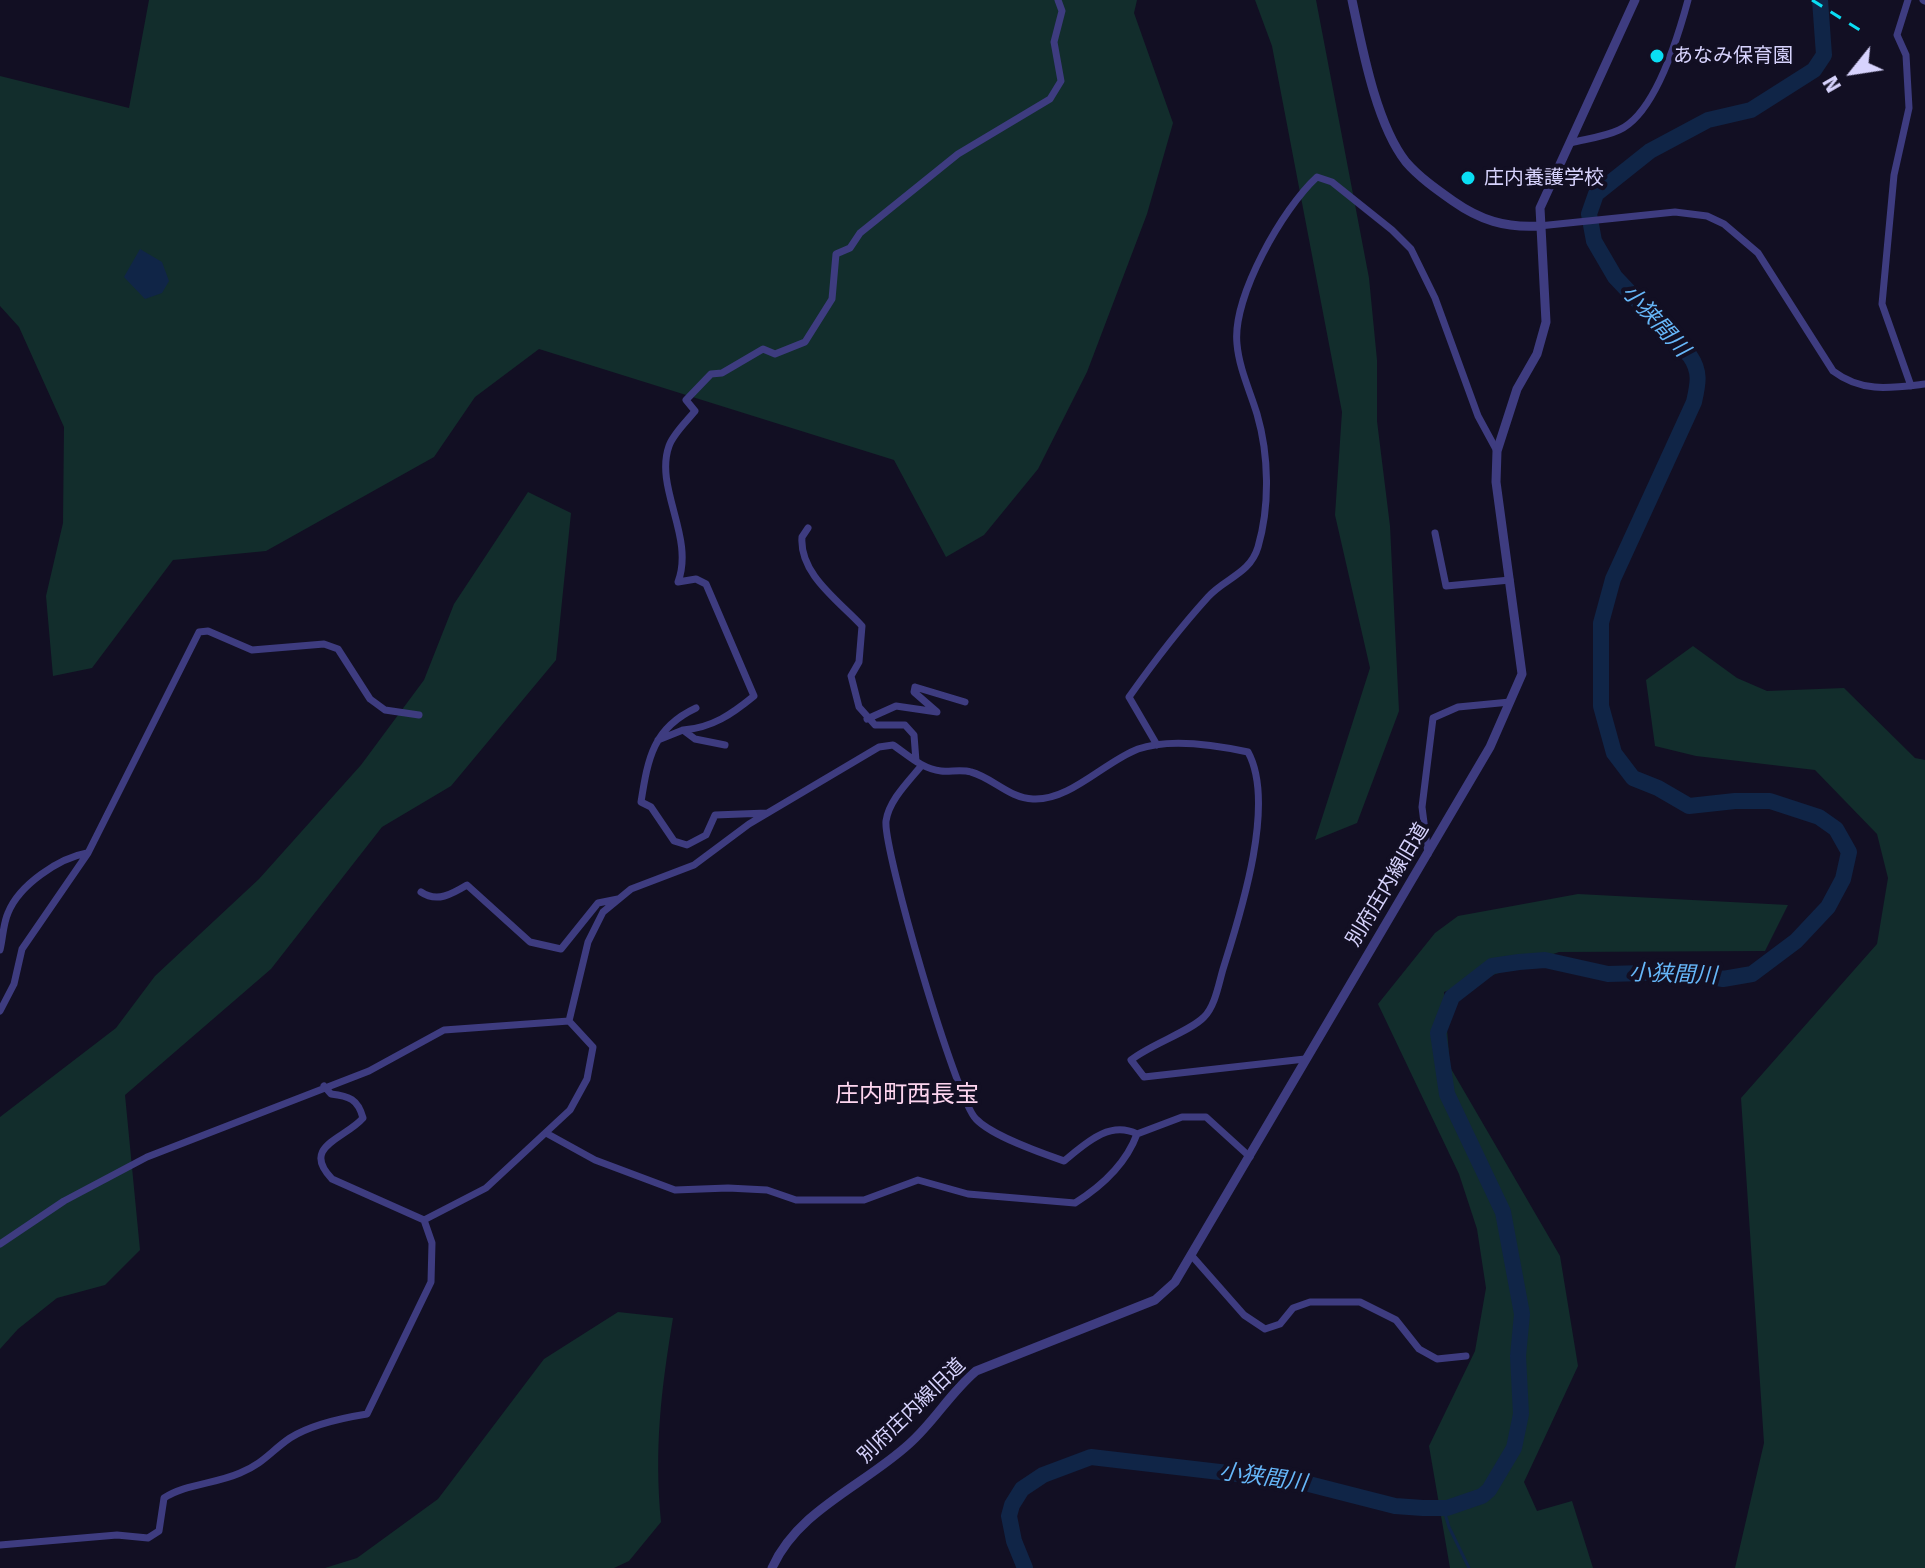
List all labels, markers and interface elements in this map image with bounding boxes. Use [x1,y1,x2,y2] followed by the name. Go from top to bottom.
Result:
[1813,32,1893,112] north arrow
[1673,44,1793,68] place label: あなみ保育園
[1648,47,1666,65] marker: あなみ保育園
[1816,71,1847,97] text: N
[1484,166,1604,190] place label: 庄内養護学校
[1459,169,1477,187] marker: 庄内養護学校
[1616,279,1694,363] water label: 小狭間川
[1342,819,1434,951] street label: 別府庄内線旧道
[1629,960,1717,990] water label: 小狭間川
[835,1081,979,1109] district label: 庄内町西長宝
[853,1354,971,1468] street label: 別府庄内線旧道
[1218,1459,1308,1497] water label: 小狭間川

